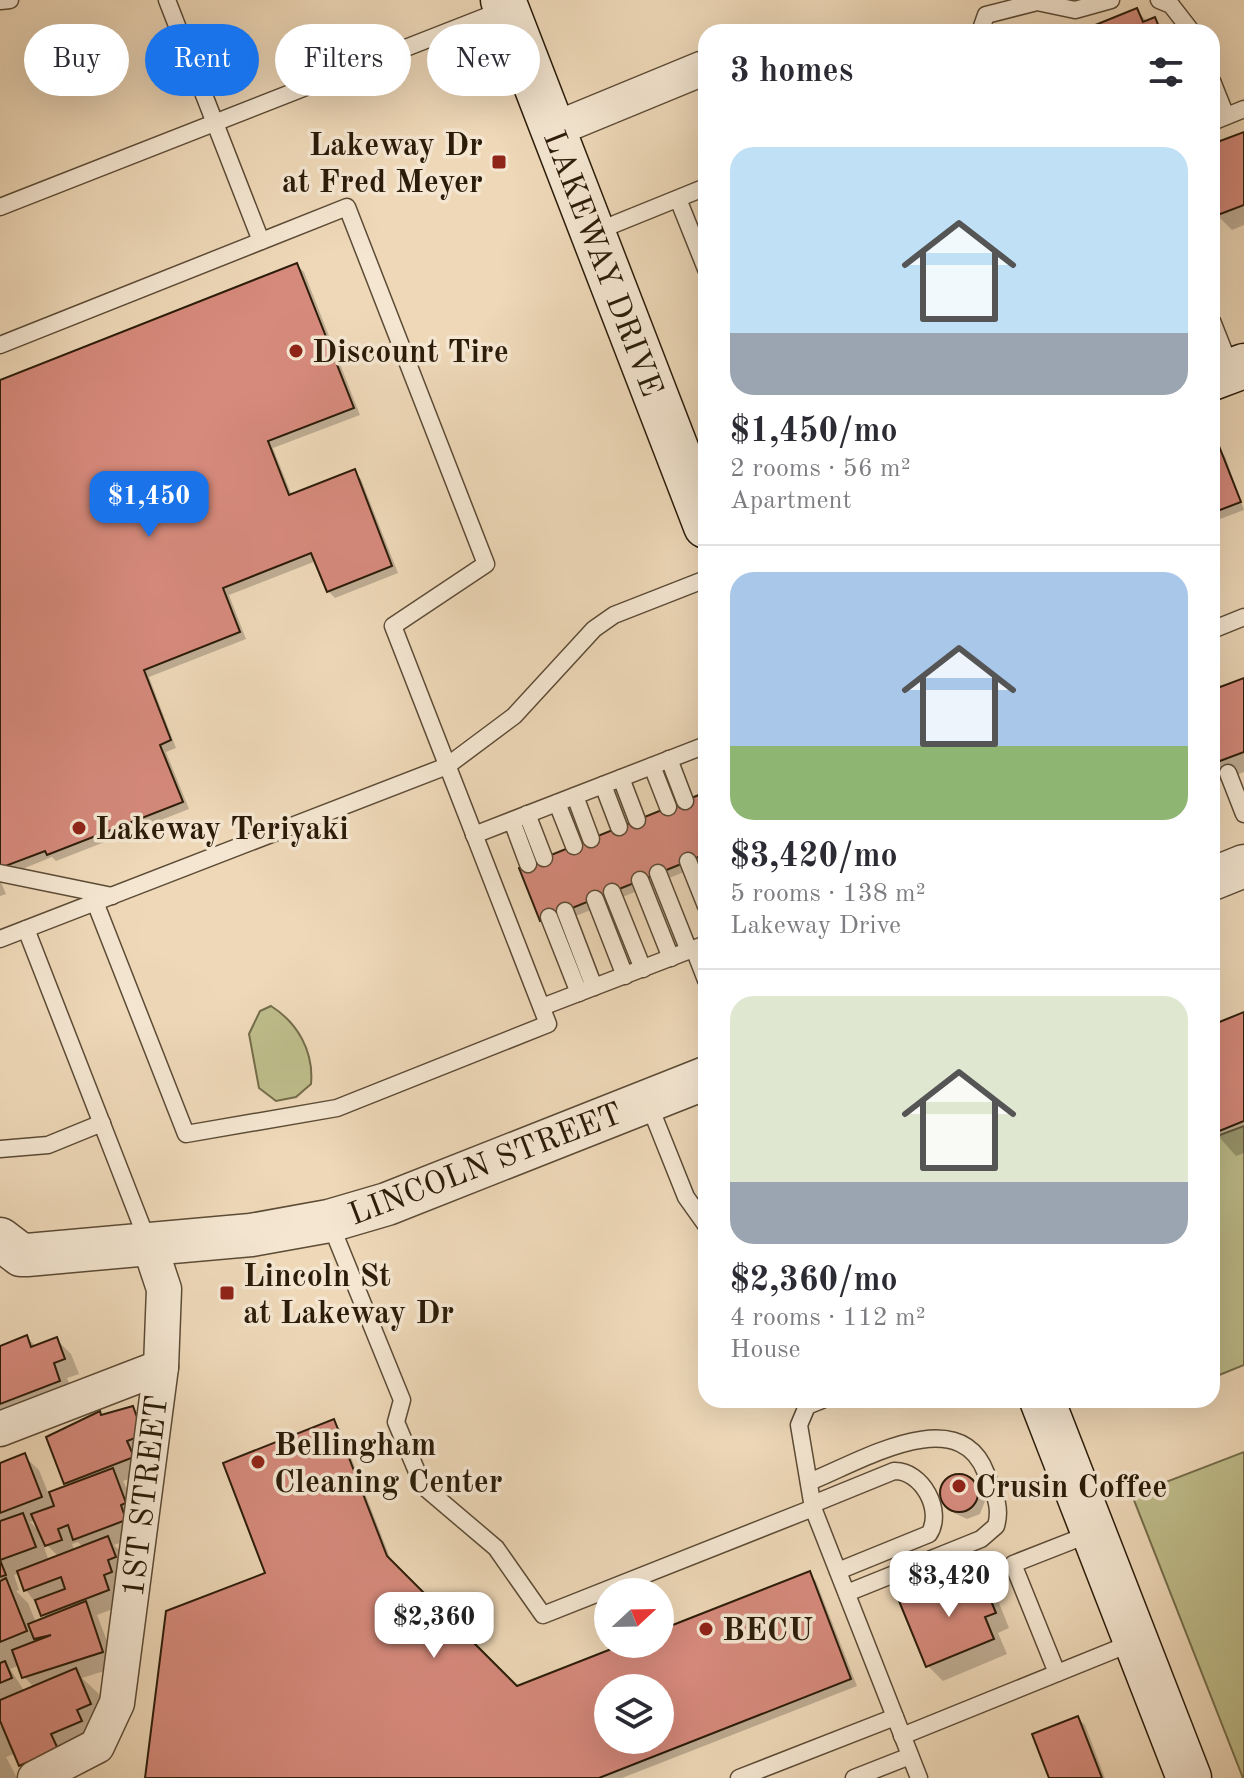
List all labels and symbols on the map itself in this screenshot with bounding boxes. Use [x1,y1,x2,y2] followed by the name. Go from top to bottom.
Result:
[536,127,667,401] street label: LAKEWAY DRIVE
[282,131,483,200] place label: Lakeway Dr at Fred Meyer
[490,153,508,171] marker: Lakeway Dr at Fred Meyer
[312,338,509,370] place label: Discount Tire
[287,342,305,360] marker: Discount Tire
[84,471,214,539] pin: $1,450
[95,815,349,847] place label: Lakeway Teriyaki
[70,819,88,837] marker: Lakeway Teriyaki
[345,1099,627,1233] street label: LINCOLN STREET
[243,1262,454,1331] place label: Lincoln St at Lakeway Dr
[218,1284,236,1302] marker: Lincoln St at Lakeway Dr
[119,1394,175,1599] street label: 1ST STREET
[274,1431,503,1500] place label: Bellingham Cleaning Center
[249,1453,267,1471] marker: Bellingham Cleaning Center
[975,1473,1167,1505] place label: Crusin Coffee
[950,1477,968,1495] marker: Crusin Coffee
[884,1551,1014,1619] pin: $3,420
[594,1578,674,1658] north arrow
[369,1592,499,1660] pin: $2,360
[722,1616,813,1648] place label: BECU
[697,1620,715,1638] marker: BECU

